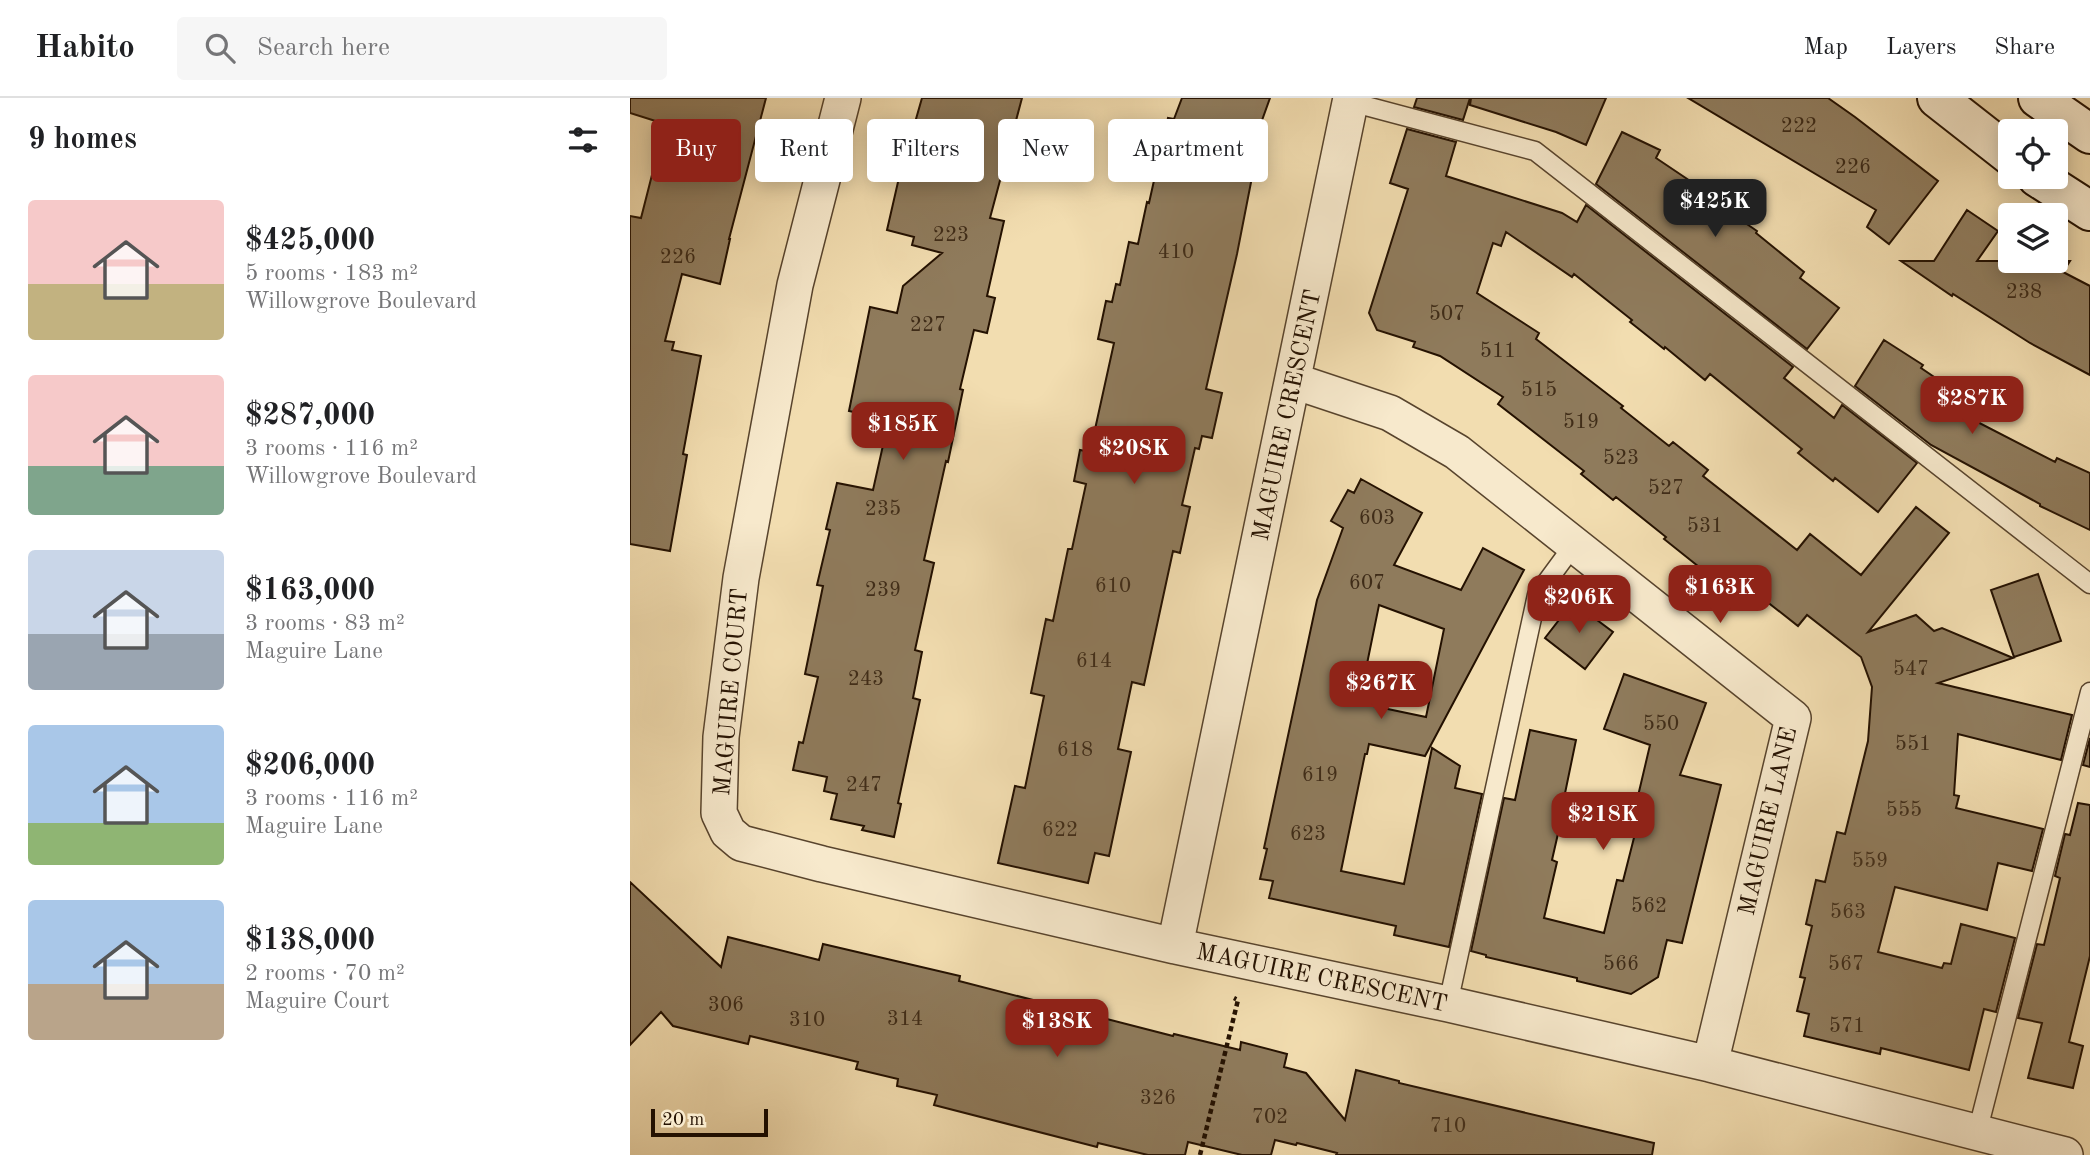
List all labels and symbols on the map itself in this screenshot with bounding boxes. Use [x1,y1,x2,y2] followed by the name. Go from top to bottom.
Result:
[1781,116,1817,137] house number: 222
[1835,157,1871,178] house number: 226
[1666,180,1764,239] pin: $425K
[933,225,969,246] house number: 223
[1158,242,1194,263] house number: 410
[660,247,696,268] house number: 226
[2006,282,2042,303] house number: 238
[1250,288,1326,543] street label: MAGUIRE CRESCENT
[1429,304,1465,325] house number: 507
[910,315,946,336] house number: 227
[1480,341,1516,362] house number: 511
[1923,376,2021,436] pin: $287K
[1521,380,1557,401] house number: 515
[854,402,952,462] pin: $185K
[1563,412,1599,433] house number: 519
[1085,426,1183,486] pin: $208K
[1603,448,1639,469] house number: 523
[1648,478,1684,499] house number: 527
[865,499,901,520] house number: 235
[1359,508,1395,529] house number: 603
[1687,516,1723,537] house number: 531
[1671,566,1769,625] pin: $163K
[1349,573,1385,594] house number: 607
[1530,575,1628,635] pin: $206K
[1095,576,1131,597] house number: 610
[865,580,901,601] house number: 239
[711,587,753,797] street label: MAGUIRE COURT
[1076,651,1112,672] house number: 614
[1893,659,1929,680] house number: 547
[1332,662,1430,721] pin: $267K
[848,669,884,690] house number: 243
[1643,714,1679,735] house number: 550
[1736,725,1802,918] street label: MAGUIRE LANE
[1895,734,1931,755] house number: 551
[1057,740,1093,761] house number: 618
[1302,765,1338,786] house number: 619
[846,775,882,796] house number: 247
[1554,792,1652,852] pin: $218K
[1886,800,1922,821] house number: 555
[1042,820,1078,841] house number: 622
[1290,824,1326,845] house number: 623
[1852,851,1888,872] house number: 559
[1631,896,1667,917] house number: 562
[1830,902,1866,923] house number: 563
[1194,941,1449,1017] street label: MAGUIRE CRESCENT
[1603,954,1639,975] house number: 566
[1828,954,1864,975] house number: 567
[708,995,744,1016] house number: 306
[1008,1000,1106,1059] pin: $138K
[887,1009,923,1030] house number: 314
[789,1010,825,1031] house number: 310
[1829,1016,1865,1037] house number: 571
[1140,1088,1176,1109] house number: 326
[651,1106,768,1138] scale bar
[1252,1107,1288,1128] house number: 702
[1430,1116,1466,1137] house number: 710

